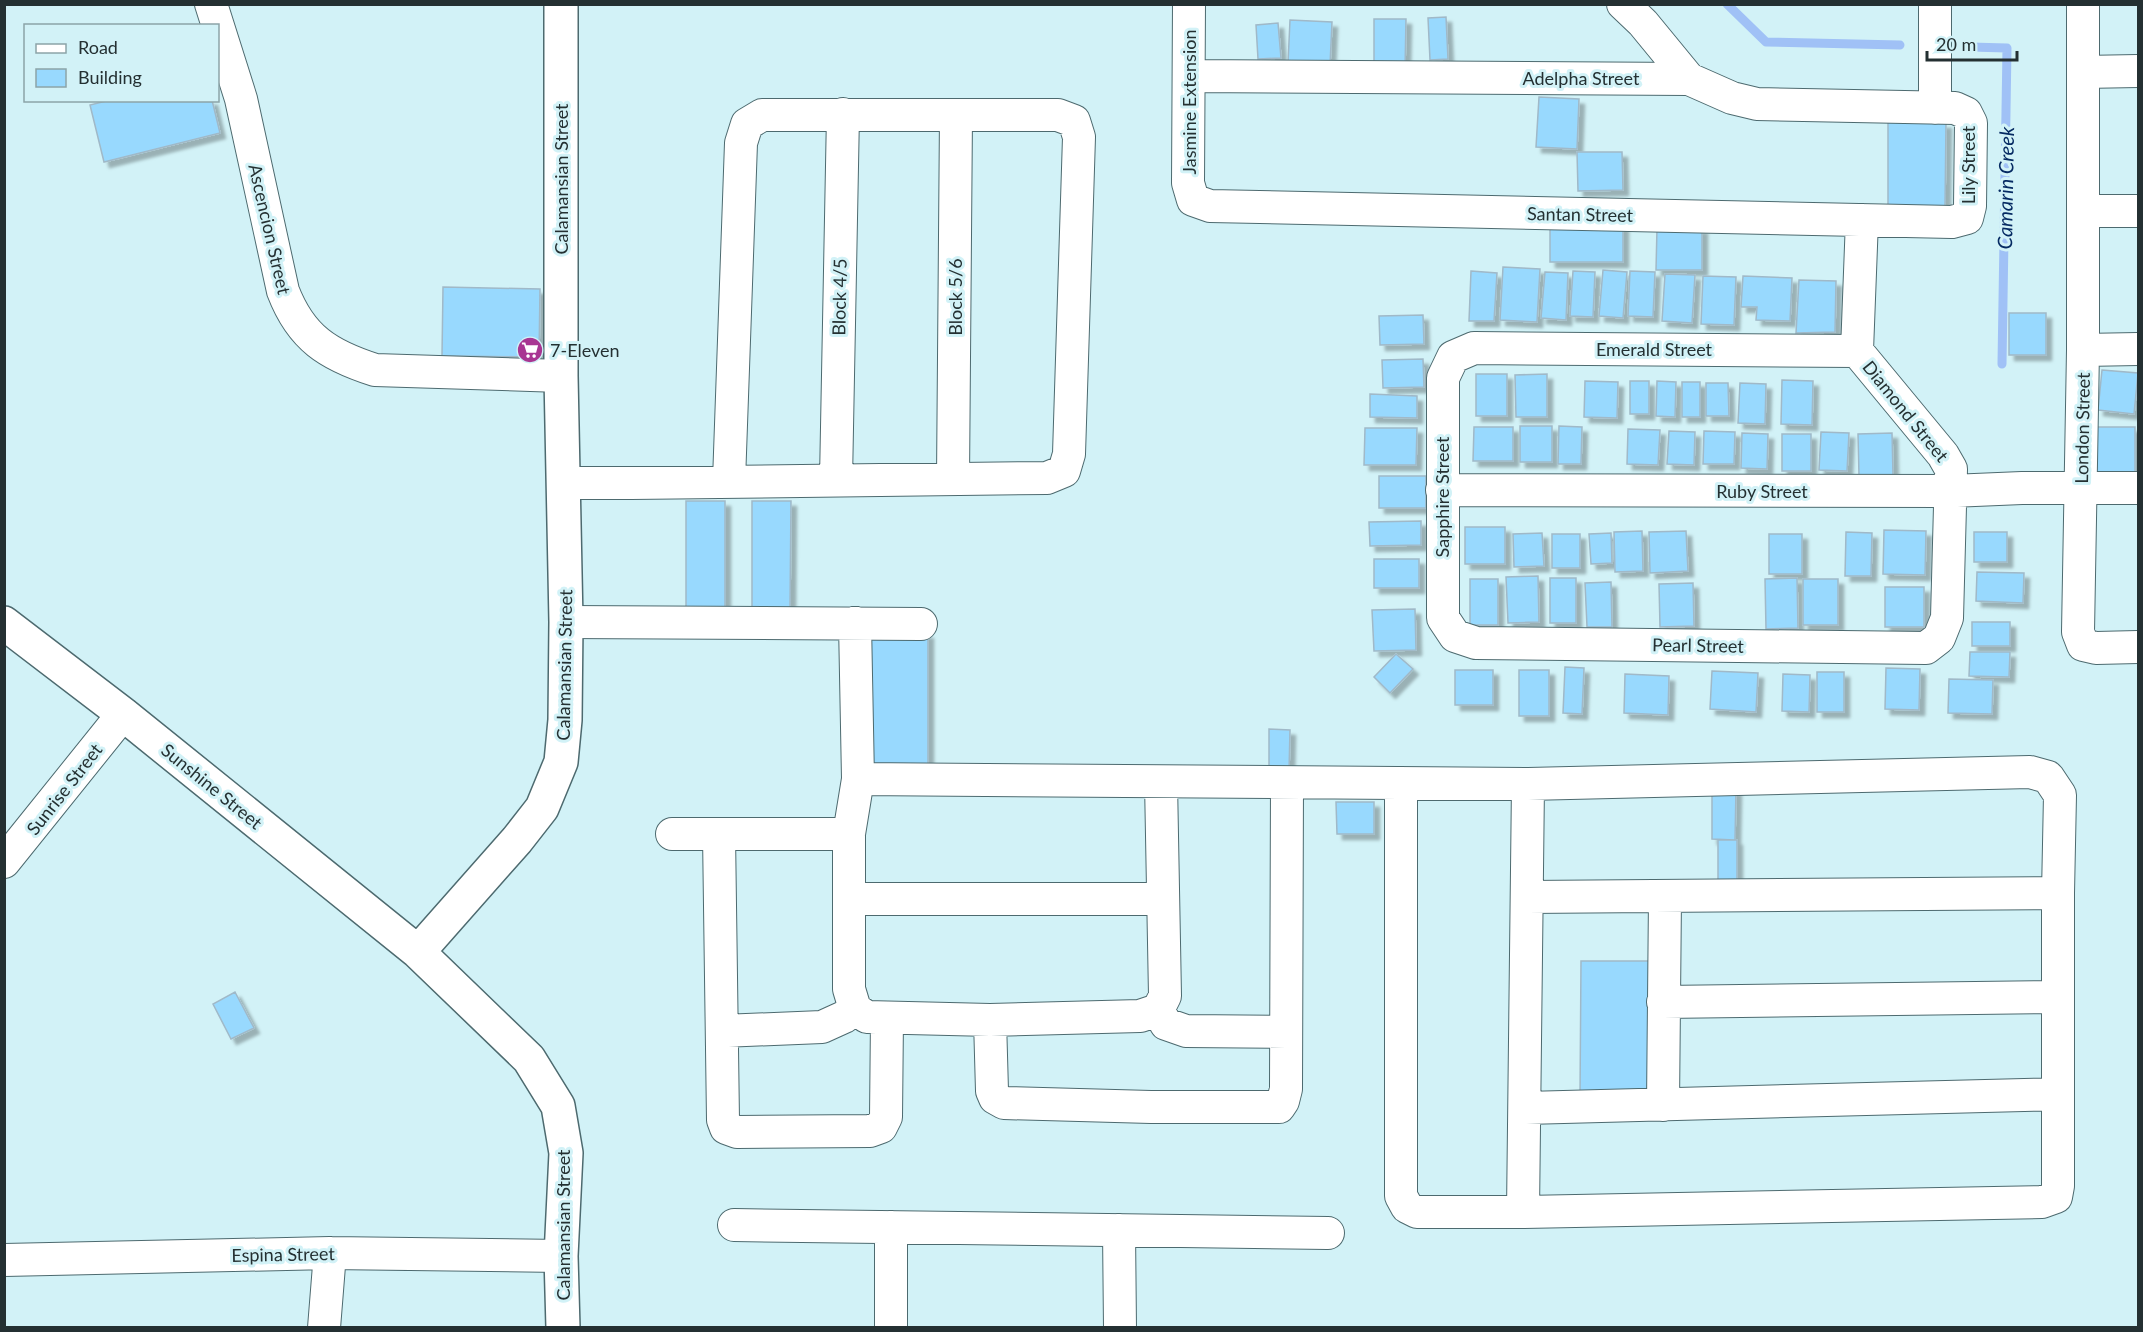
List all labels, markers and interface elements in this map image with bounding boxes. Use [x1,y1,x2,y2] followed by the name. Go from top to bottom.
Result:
[24,24,219,102] legend
[1927,24,2017,62] scale bar
[1178,30,1200,174] street label: Jasmine Extension
[1936,33,1976,55] text: 20 m
[78,36,118,58] text: Road
[78,66,142,88] text: Building
[1523,67,1640,89] street label: Adelpha Street
[550,103,572,255] street label: Calamansian Street
[1957,125,1979,204] street label: Lily Street
[1992,126,2018,250] water label: Camarin Creek
[244,162,296,297] street label: Ascencion Street
[1527,202,1634,226] street label: Santan Street
[827,258,851,336] street label: Block 4/5
[944,258,966,336] street label: Block 5/6
[515,335,545,365] supermarket icon: 7-Eleven
[1596,338,1713,360] street label: Emerald Street
[550,339,620,361] place label: 7-Eleven
[1858,356,1954,466] street label: Diamond Street
[2070,372,2094,484] street label: London Street
[1431,436,1453,557] street label: Sapphire Street
[1716,480,1808,502] street label: Ruby Street
[552,589,576,741] street label: Calamansian Street
[1652,633,1745,657] street label: Pearl Street
[22,739,107,839] street label: Sunrise Street
[157,739,267,834] street label: Sunshine Street
[552,1149,574,1301] street label: Calamansian Street
[231,1242,335,1266] street label: Espina Street

